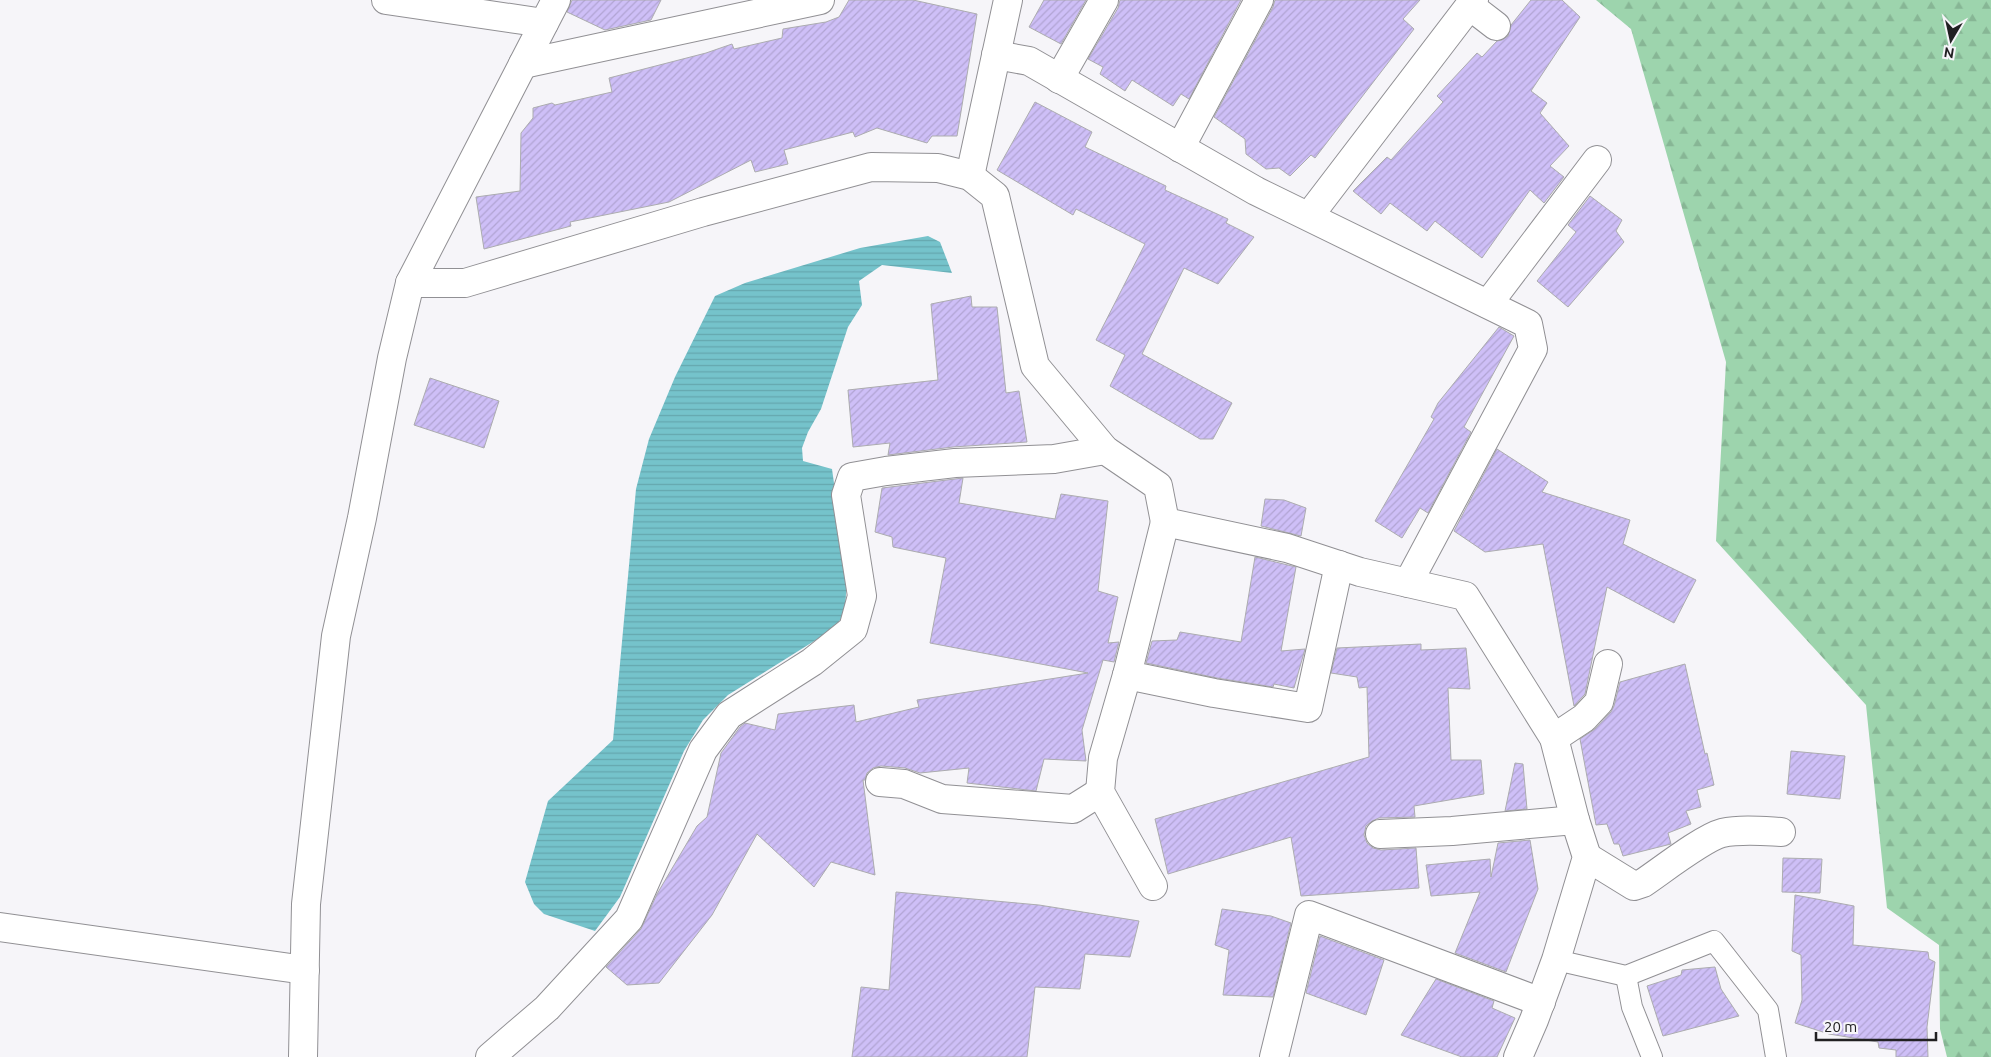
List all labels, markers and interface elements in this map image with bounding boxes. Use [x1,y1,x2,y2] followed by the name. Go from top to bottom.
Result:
[1926,15,1976,65] north arrow
[1943,44,1955,62] text: N
[1816,1010,1936,1042] scale bar
[1824,1018,1857,1035] text: 20 m

